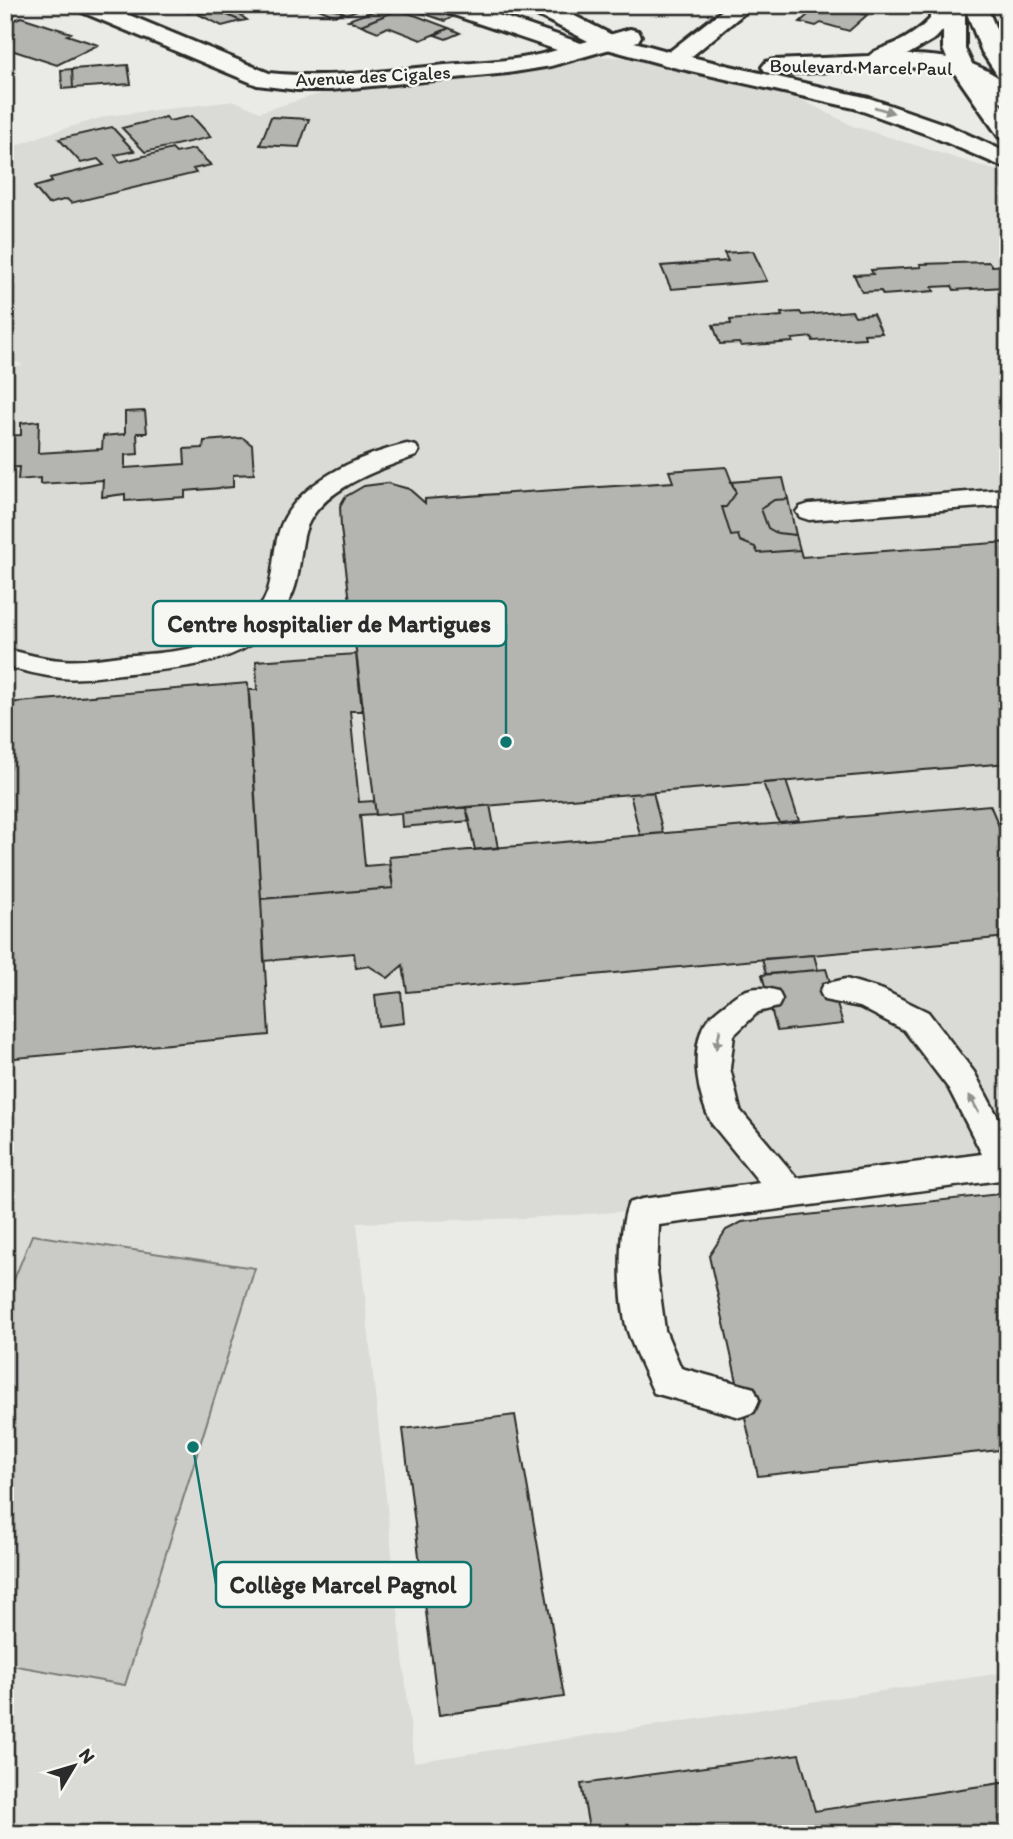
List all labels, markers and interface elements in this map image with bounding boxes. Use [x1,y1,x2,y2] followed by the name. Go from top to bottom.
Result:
[769,54,953,80] street label: Boulevard Marcel Paul
[295,60,451,92] street label: Avenue des Cigales
[873,106,894,116] one-way arrow
[153,601,506,646] callout: Centre hospitalier de Martigues
[167,609,491,639] text: Centre hospitalier de Martigues
[712,1029,723,1051] one-way arrow
[968,1095,980,1114] one-way arrow
[216,1562,471,1607] callout: Collège Marcel Pagnol
[230,1570,457,1600] text: Collège Marcel Pagnol
[38,1730,108,1800] north arrow
[74,1744,100,1768] text: N

